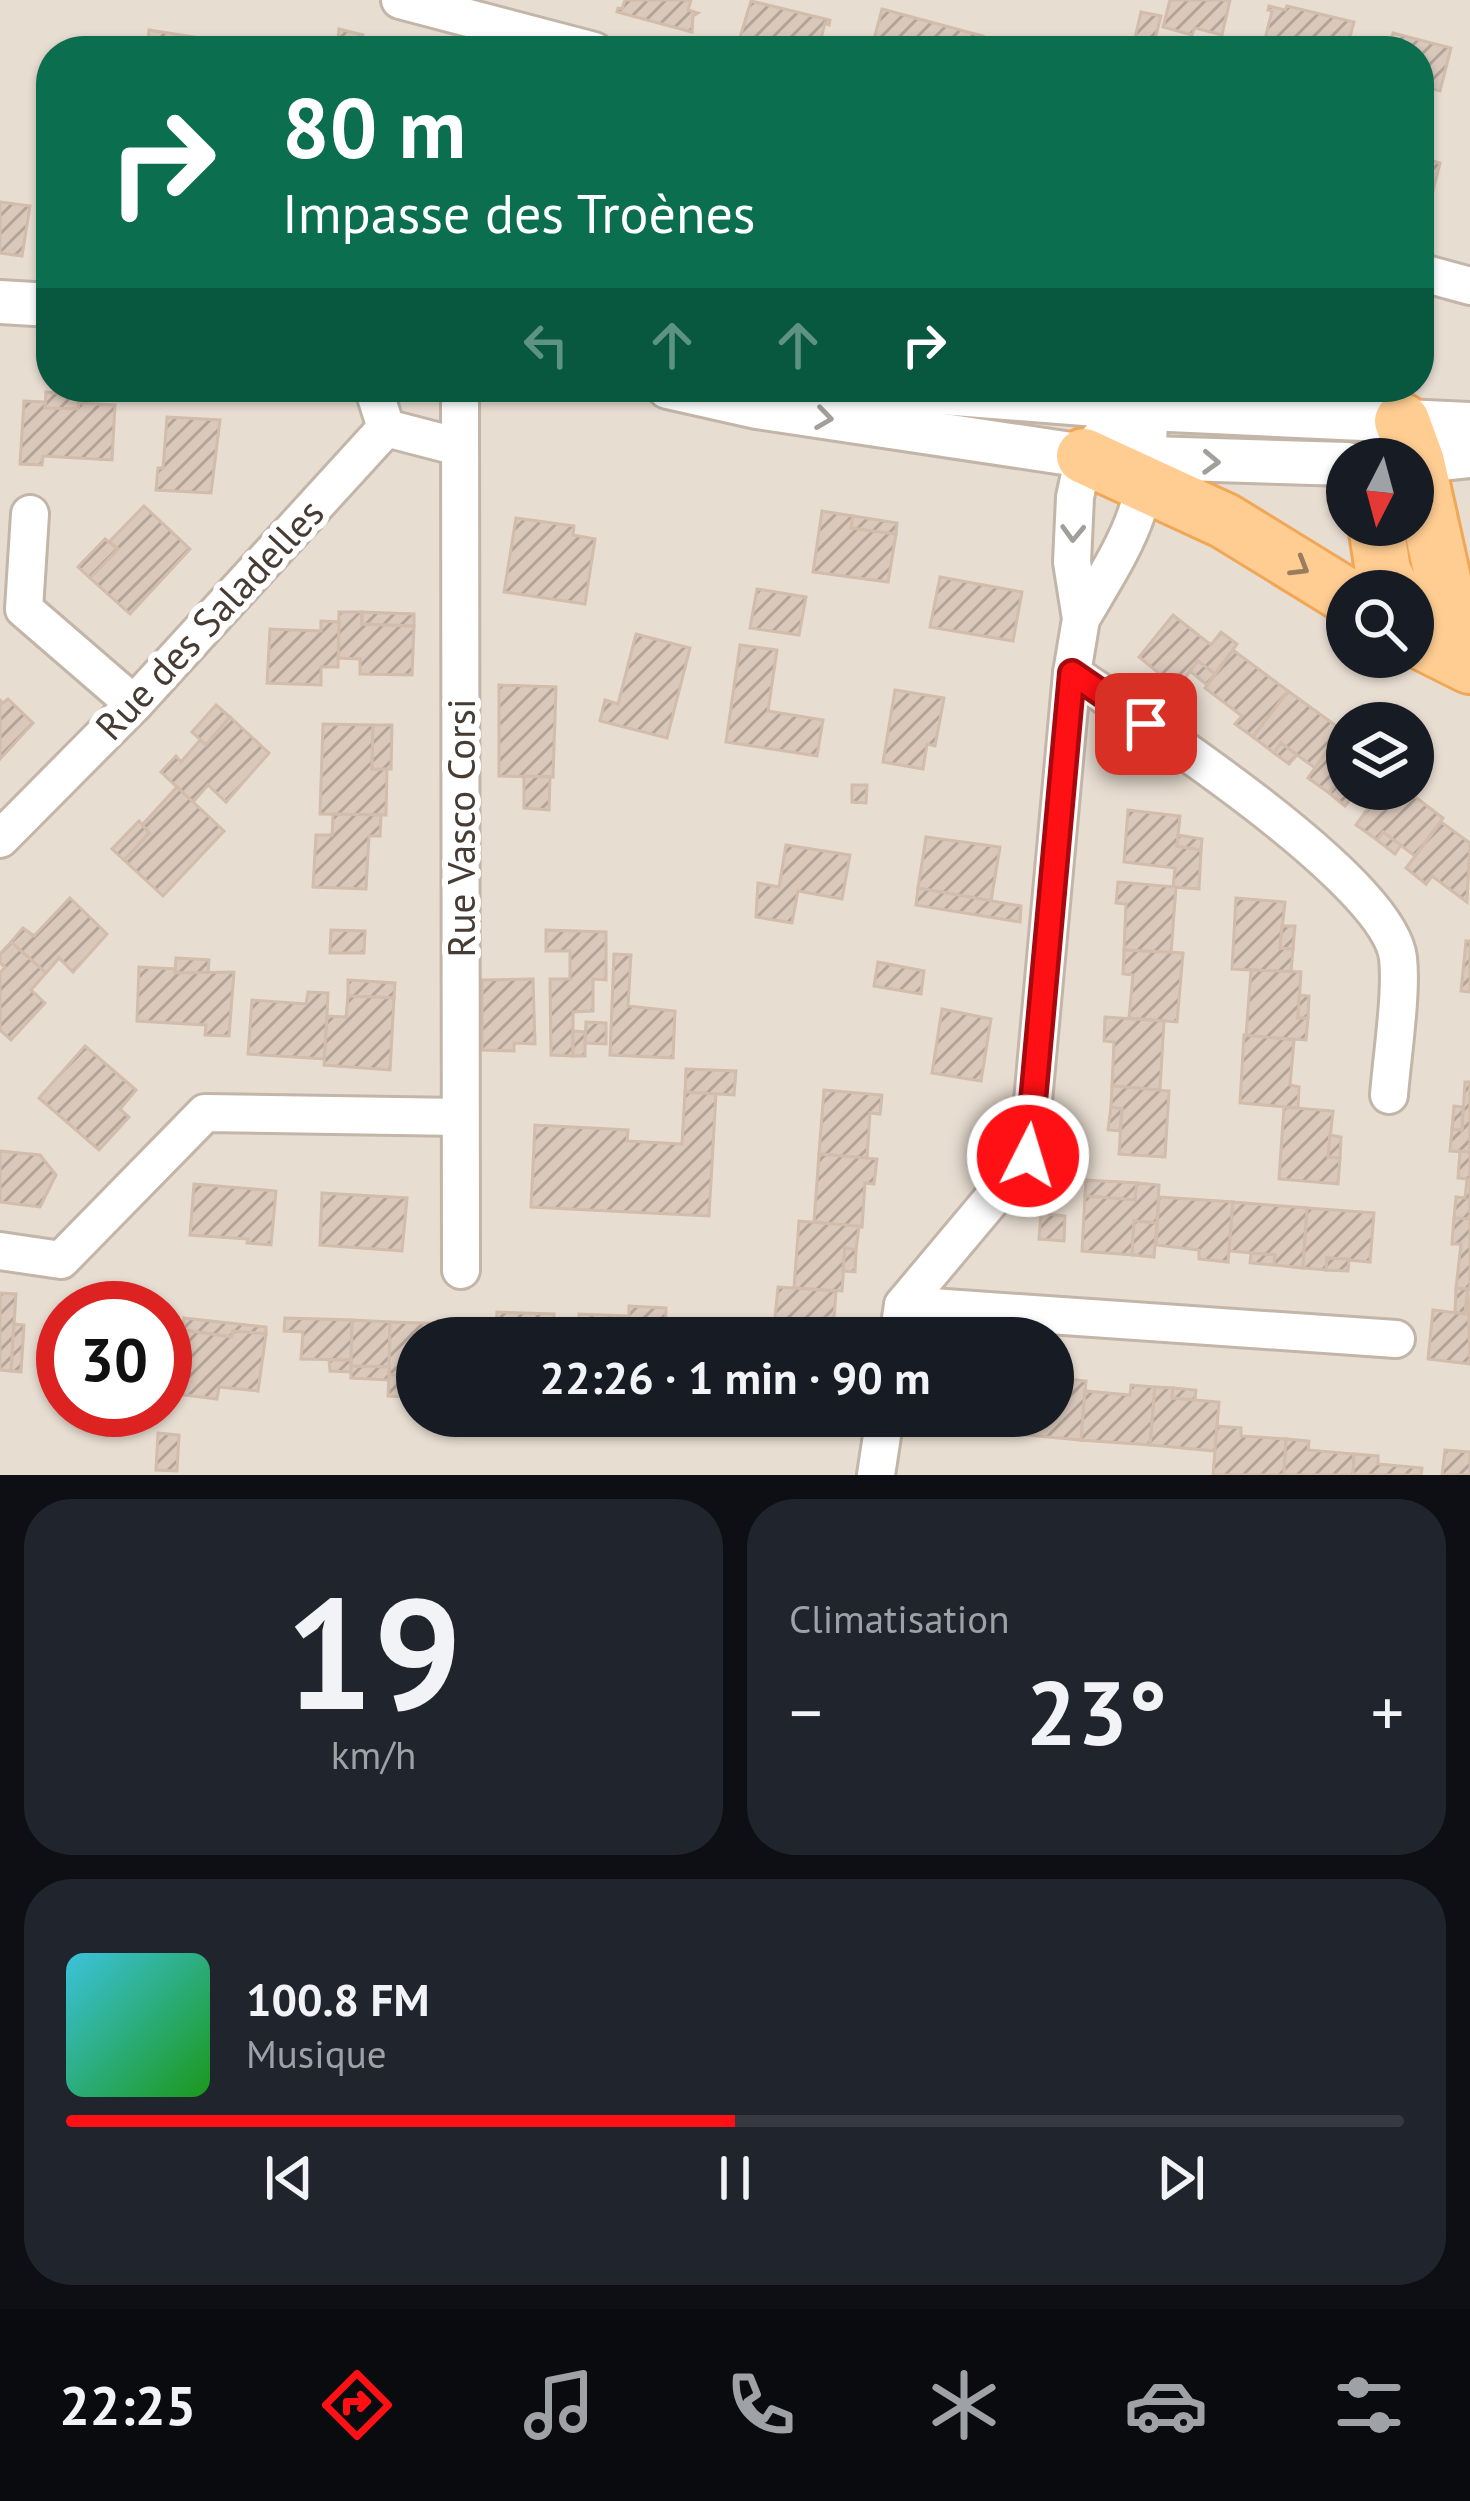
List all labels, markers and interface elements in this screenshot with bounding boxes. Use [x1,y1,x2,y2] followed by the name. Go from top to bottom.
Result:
[282,72,466,181] text: 80 m
[84,84,240,240] icon: right
[282,178,756,248] text: Impasse des Troènes
[513,312,579,378] icon: left
[639,312,705,378] icon: ahead
[765,312,831,378] icon: ahead
[891,312,957,378] icon: right
[814,404,834,430] one-way arrow
[1326,438,1434,546] north arrow
[1326,438,1434,810] map controls
[1202,449,1221,475] one-way arrow
[84,487,334,751] street label: Rue des Saladelles
[1061,524,1087,543] one-way arrow
[1287,553,1309,575] one-way arrow
[1326,570,1434,678] button: search
[1095,673,1197,775] pin
[1113,691,1179,757] icon: arrive
[435,699,486,957] street label: Rue Vasco Corsi
[1326,702,1434,810] button: layers
[965,1093,1091,1219] position arrow
[36,1281,192,1437] speed limit sign: 30
[540,1348,930,1406] text: 22:26 · 1 min · 90 m
[285,1550,462,1752] text: 19
[789,1593,1009,1644] text: Climatisation
[1026,1653,1167,1770] text: 23°
[789,1669,822,1754] text: −
[1371,1669,1404,1754] text: +
[331,1729,416,1780] text: km/h
[246,1970,429,2028] text: 100.8 FM
[246,2028,387,2079] text: Musique
[256,2145,322,2211] icon: previous
[702,2145,768,2211] icon: pause
[1148,2145,1214,2211] icon: next
[315,2363,399,2447] icon: directions
[517,2363,601,2447] icon: music
[719,2363,803,2447] icon: phone
[922,2363,1006,2447] icon: climate
[1124,2363,1208,2447] icon: car
[1327,2363,1411,2447] icon: filters
[59,2370,196,2440] text: 22:25

